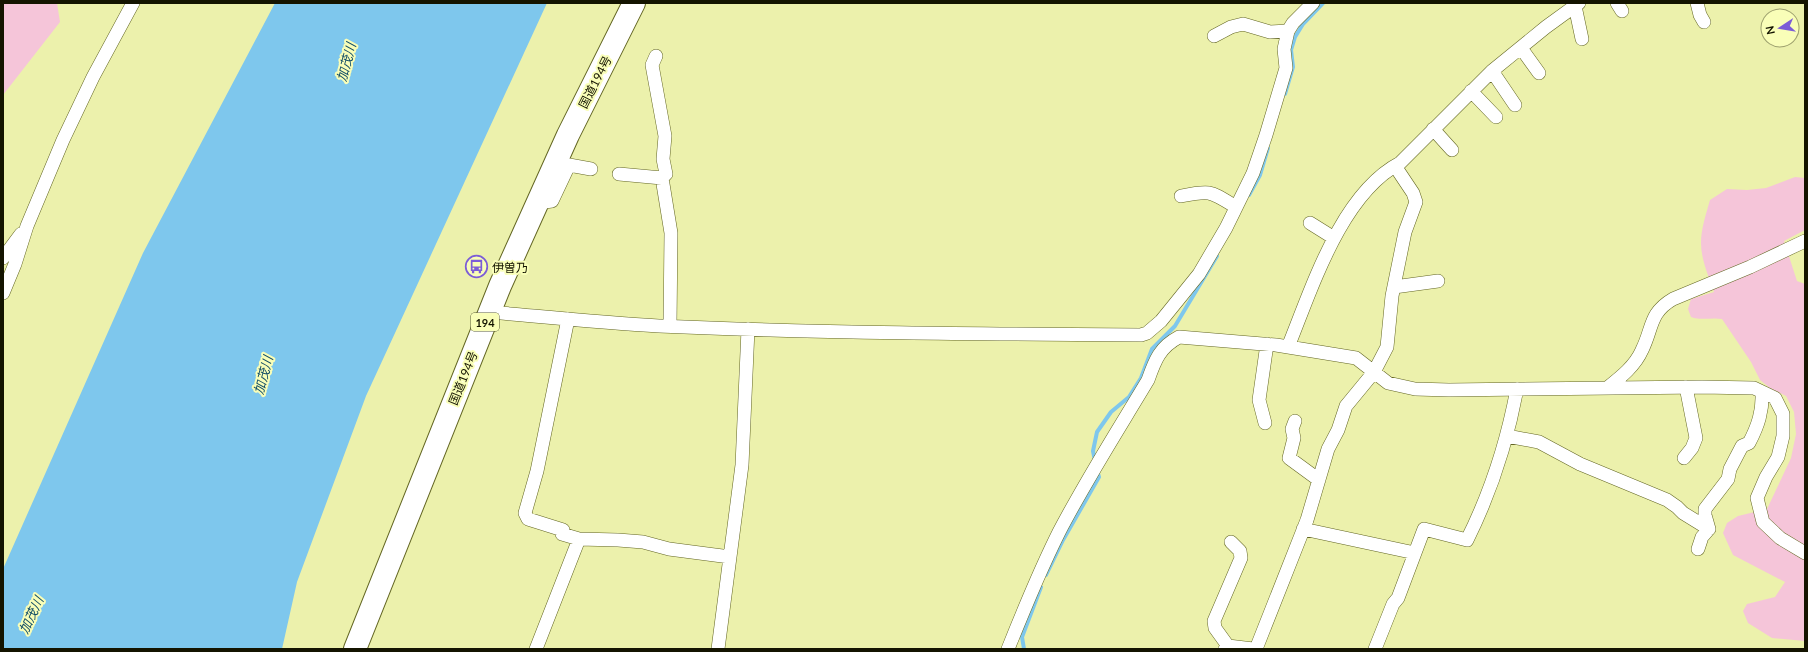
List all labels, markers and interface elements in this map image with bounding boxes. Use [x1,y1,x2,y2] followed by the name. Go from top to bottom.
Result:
[1760,8,1800,48] north arrow
[1762,25,1777,36] text: N
[333,39,359,83] water label: 加茂川
[575,53,615,111] street label: 国道194号
[464,254,490,280] bus stop icon: 伊曽乃
[492,260,528,275] place label: 伊曽乃
[471,313,499,331] road number: 194
[445,349,481,407] street label: 国道194号
[250,352,276,396] water label: 加茂川
[16,592,47,636] water label: 加茂川

